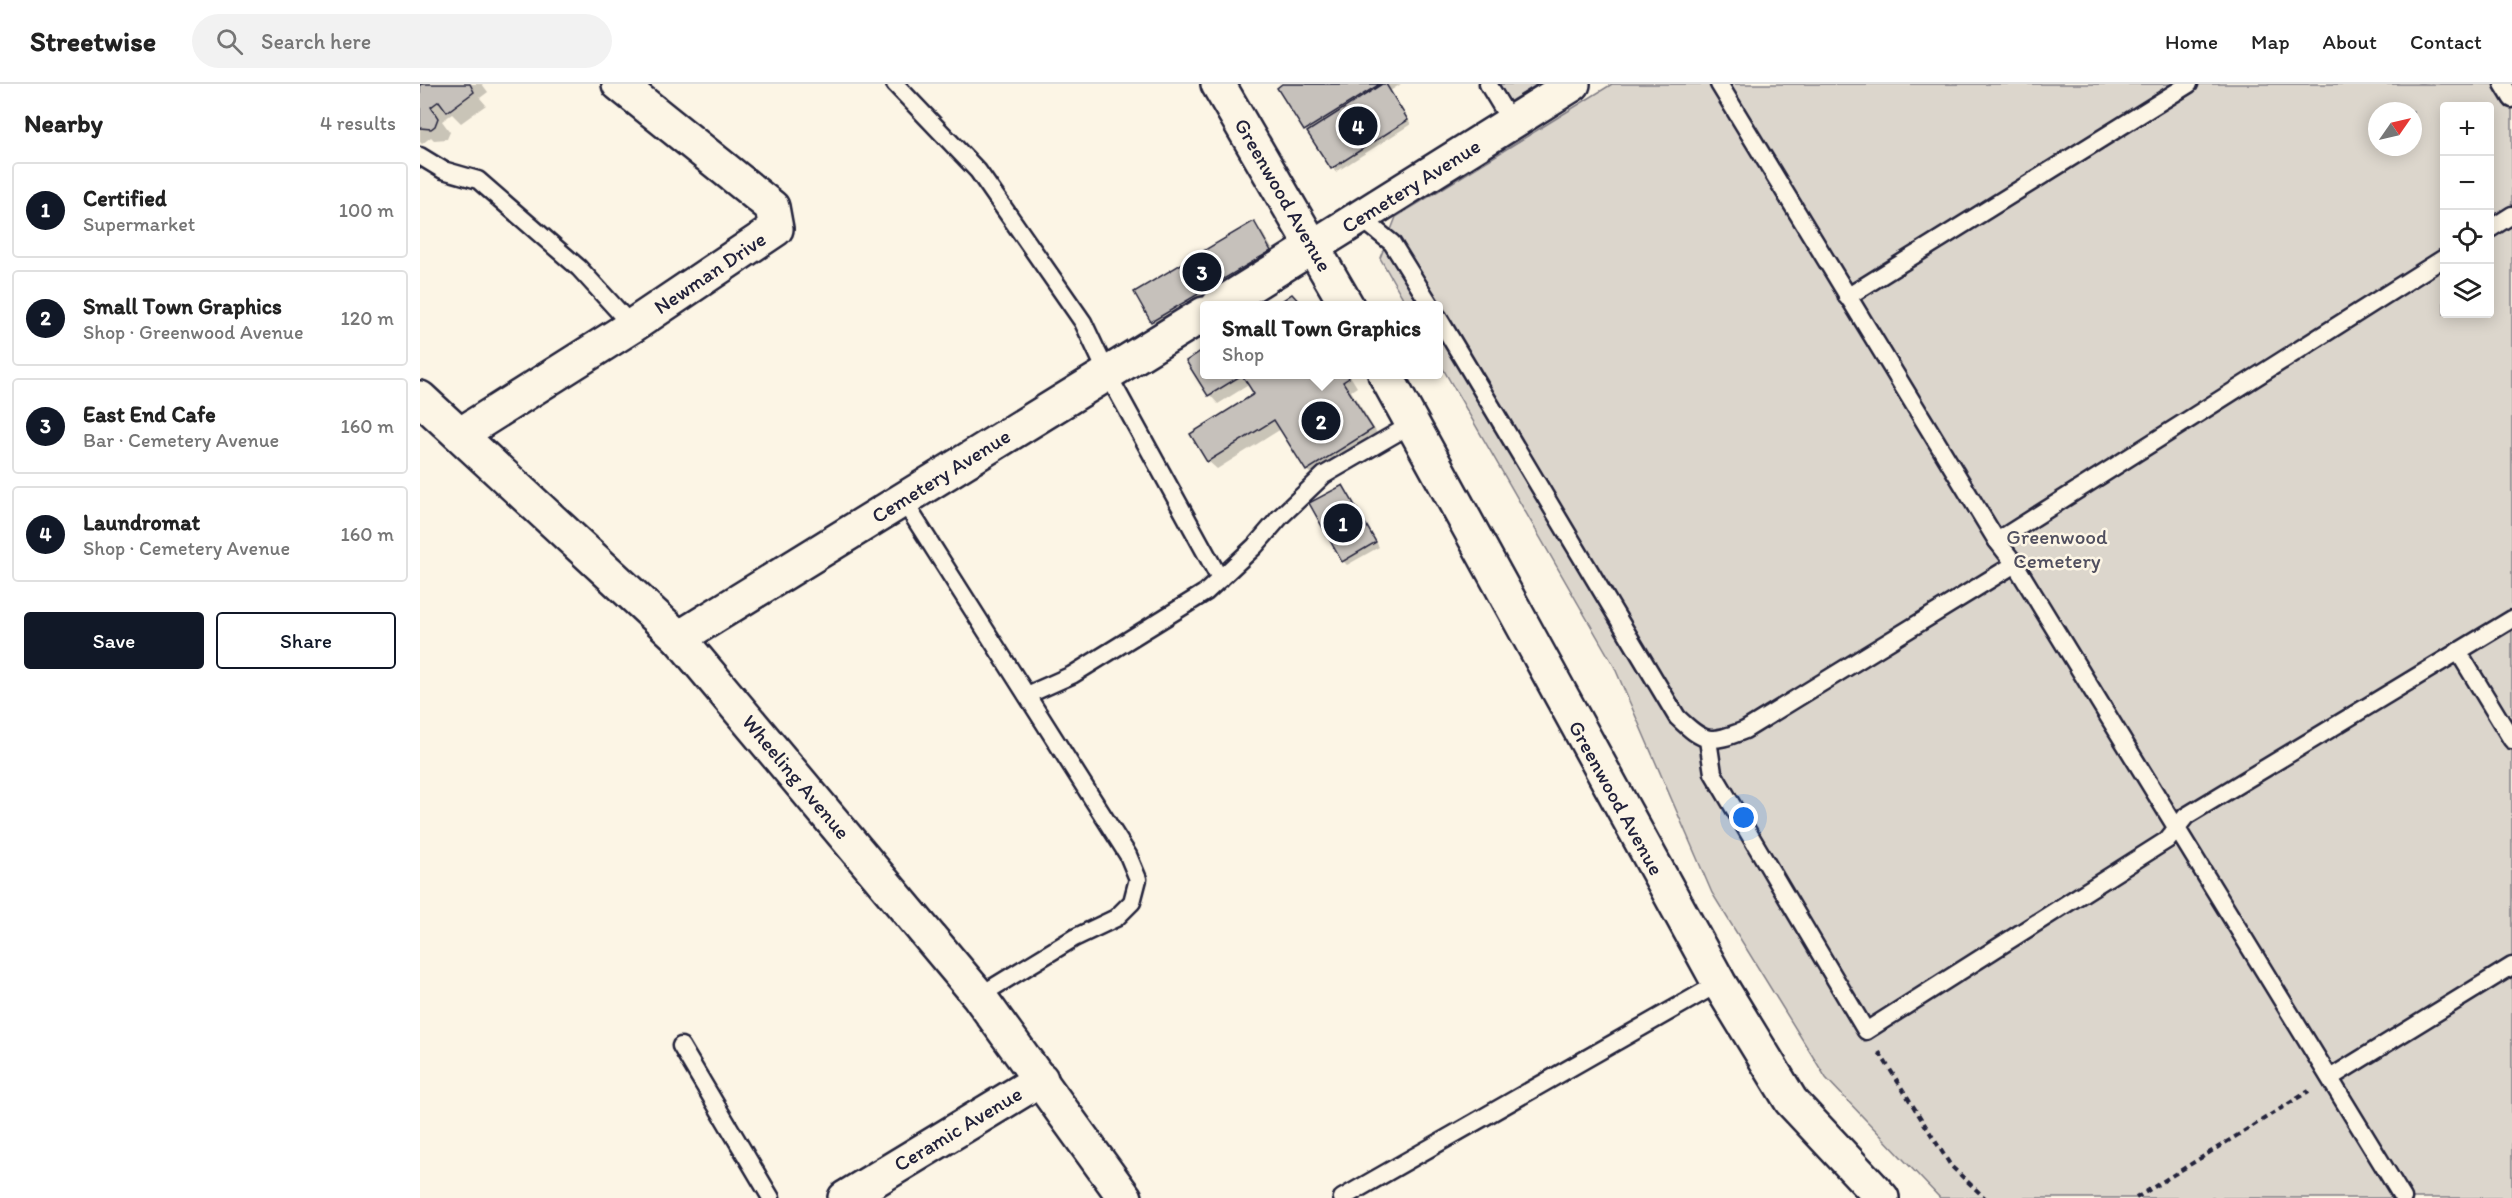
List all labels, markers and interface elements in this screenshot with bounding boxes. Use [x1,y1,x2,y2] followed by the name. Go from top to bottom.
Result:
[192,14,612,68] search box
[30,24,156,58] text: Streetwise
[213,25,246,58] icon: search
[261,28,371,55] text: Search here
[2165,29,2218,54] text: Home
[2251,29,2290,54] text: Map
[2323,29,2377,54] text: About
[2410,29,2482,54] text: Contact
[2368,102,2422,156] north arrow
[2440,102,2494,318] map controls
[2440,102,2494,156] button: +
[1338,104,1378,148] pin: 4
[24,107,103,139] text: Nearby
[320,111,396,135] text: 4 results
[1229,114,1337,276] street label: Greenwood Avenue
[1337,133,1485,238] street label: Cemetery Avenue
[2440,156,2494,210] button: −
[83,185,167,212] text: Certified
[41,198,50,222] text: 1
[339,198,394,222] text: 100 m
[2440,210,2494,264] button: locate
[83,212,195,236] text: Supermarket
[649,226,770,319] street label: Newman Drive
[1182,250,1222,294] pin: 3
[2440,264,2494,318] button: layers
[83,293,282,320] text: Small Town Graphics
[1200,301,1443,379] popup
[40,306,51,330] text: 2
[341,306,394,330] text: 120 m
[1222,315,1421,342] text: Small Town Graphics
[83,320,303,344] text: Shop · Greenwood Avenue
[1222,342,1264,366] text: Shop
[1302,398,1340,444] pin: 2
[83,401,216,428] text: East End Cafe
[40,414,51,438] text: 3
[341,414,394,438] text: 160 m
[867,423,1015,528] street label: Cemetery Avenue
[83,428,279,452] text: Bar · Cemetery Avenue
[1324,500,1362,546] pin: 1
[83,509,200,536] text: Laundromat
[39,522,52,546] text: 4
[341,522,394,546] text: 160 m
[2006,524,2108,573] park label: Greenwood Cemetery
[83,536,290,560] text: Shop · Cemetery Avenue
[24,612,204,669] button: Save
[216,612,396,669] button: Share
[737,709,856,844] street label: Wheeling Avenue
[1564,716,1669,879] street label: Greenwood Avenue
[1729,803,1758,832] your location
[889,1081,1026,1177] street label: Ceramic Avenue

